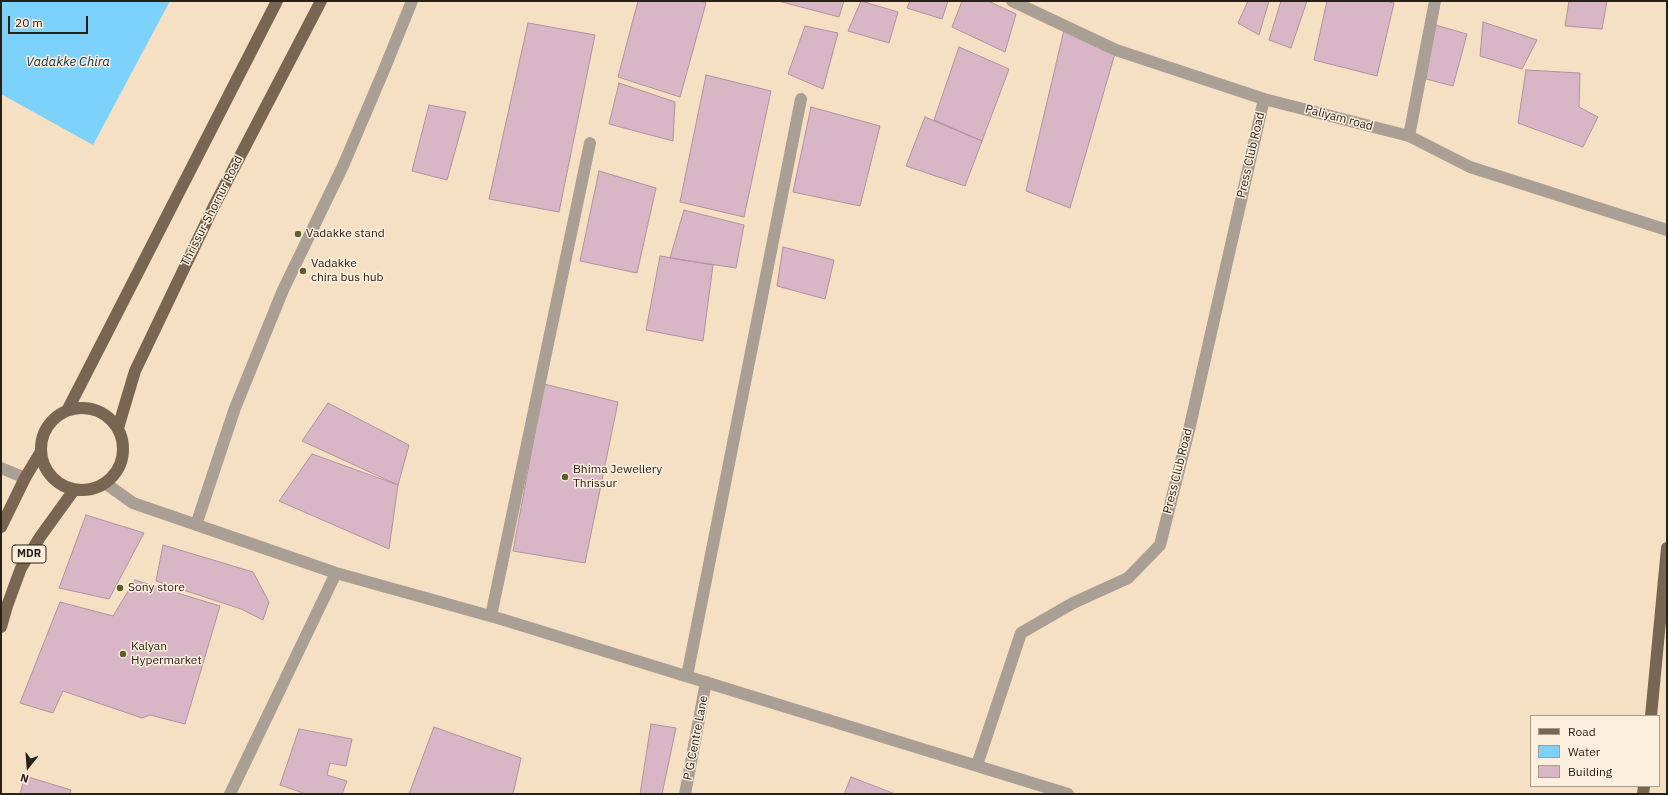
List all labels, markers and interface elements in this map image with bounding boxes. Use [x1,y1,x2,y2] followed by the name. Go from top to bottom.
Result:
[10,8,90,34] scale bar
[15,15,43,30] text: 20 m
[26,54,110,70] water label: Vadakke Chira
[1303,102,1375,134] street label: Paliyam road
[1234,111,1268,199] street label: Press Club Road
[178,154,246,268] street label: Thrissur-Shornur Road
[306,227,385,241] place label: Vadakke stand
[293,229,303,239] marker: Vadakke stand
[311,257,383,285] place label: Vadakke chira bus hub
[298,266,308,276] marker: Vadakke chira bus hub
[1160,427,1196,515] street label: Press Club Road
[573,463,662,491] place label: Bhima Jewellery Thrissur
[560,472,570,482] marker: Bhima Jewellery Thrissur
[12,545,46,563] road number: MDR
[128,581,185,595] place label: Sony store
[115,583,125,593] marker: Sony store
[131,640,202,668] place label: Kalyan Hypermarket
[118,649,128,659] marker: Kalyan Hypermarket
[681,694,711,782] street label: P G Centre Lane
[1530,715,1660,787] legend
[1568,724,1596,739] text: Road
[1568,744,1600,759] text: Water
[8,747,48,787] north arrow
[1568,764,1612,779] text: Building
[19,771,30,786] text: N

